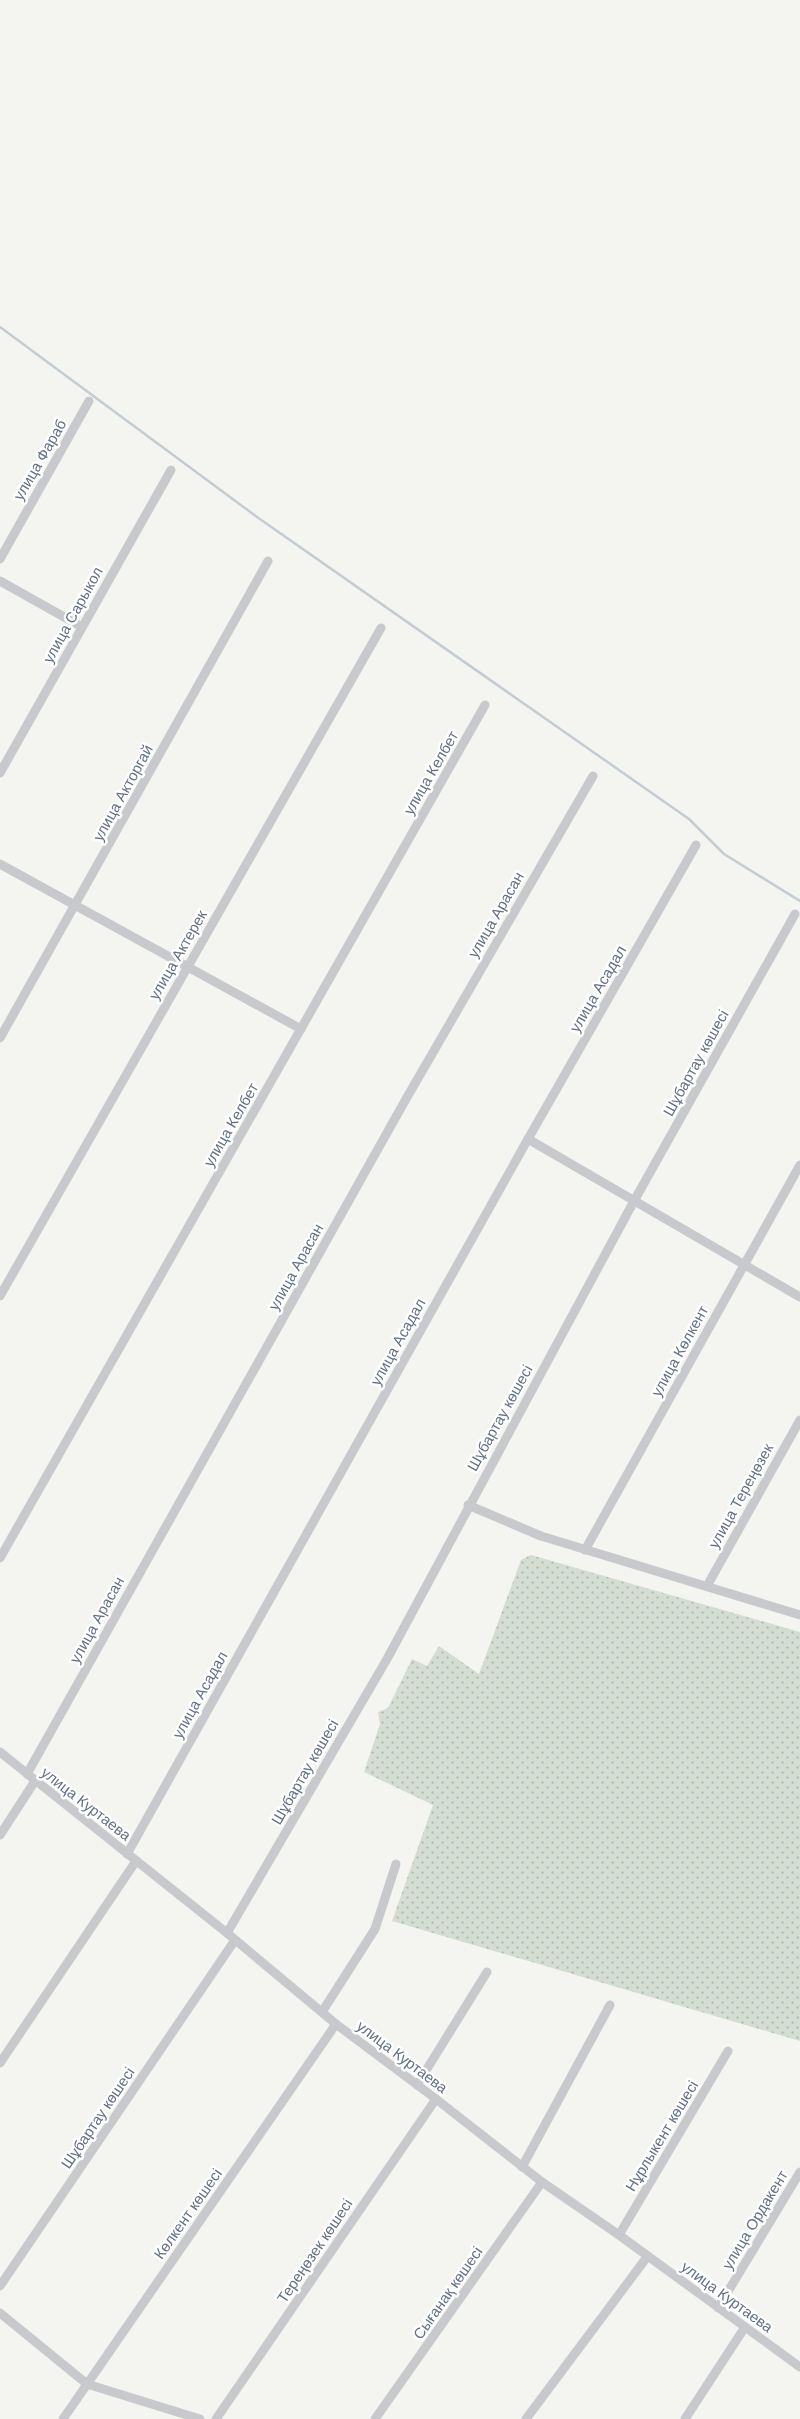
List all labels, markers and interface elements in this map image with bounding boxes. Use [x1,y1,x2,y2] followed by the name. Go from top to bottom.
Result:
[9,416,71,504] street label: улица Фараб
[38,563,108,667] street label: улица Сарыкол
[399,727,463,819] street label: улица Келбет
[88,741,158,845] street label: улица Акторгай
[463,868,529,962] street label: улица Арасан
[144,906,212,1003] street label: улица Актерек
[565,942,631,1036] street label: улица Асадал
[659,1006,733,1120] street label: Шұбартау көшесі
[199,1079,263,1171] street label: улица Келбет
[264,1220,328,1314] street label: улица Арасан
[366,1295,430,1389] street label: улица Асадал
[647,1302,713,1400] street label: улица Көлкент
[463,1361,537,1475] street label: Шұбартау көшесі
[704,1440,778,1552] street label: улица Тереңөзек
[65,1573,129,1667] street label: улица Арасан
[168,1648,232,1742] street label: улица Асадал
[267,1716,343,1828] street label: Шұбартау көшесі
[37,1763,136,1846] street label: улица Куртаева
[353,2016,452,2098] street label: улица Куртаева
[57,2063,139,2173] street label: Шұбартау көшесі
[621,2077,703,2195] street label: Нұрлыкент көшесі
[149,2165,227,2263] street label: Көлкент көшесі
[718,2167,793,2273] street label: улица Ордакент
[273,2195,357,2307] street label: Тереңөзек көшесі
[409,2243,487,2343] street label: Сығанақ көшесі
[677,2257,777,2337] street label: улица Куртаева

